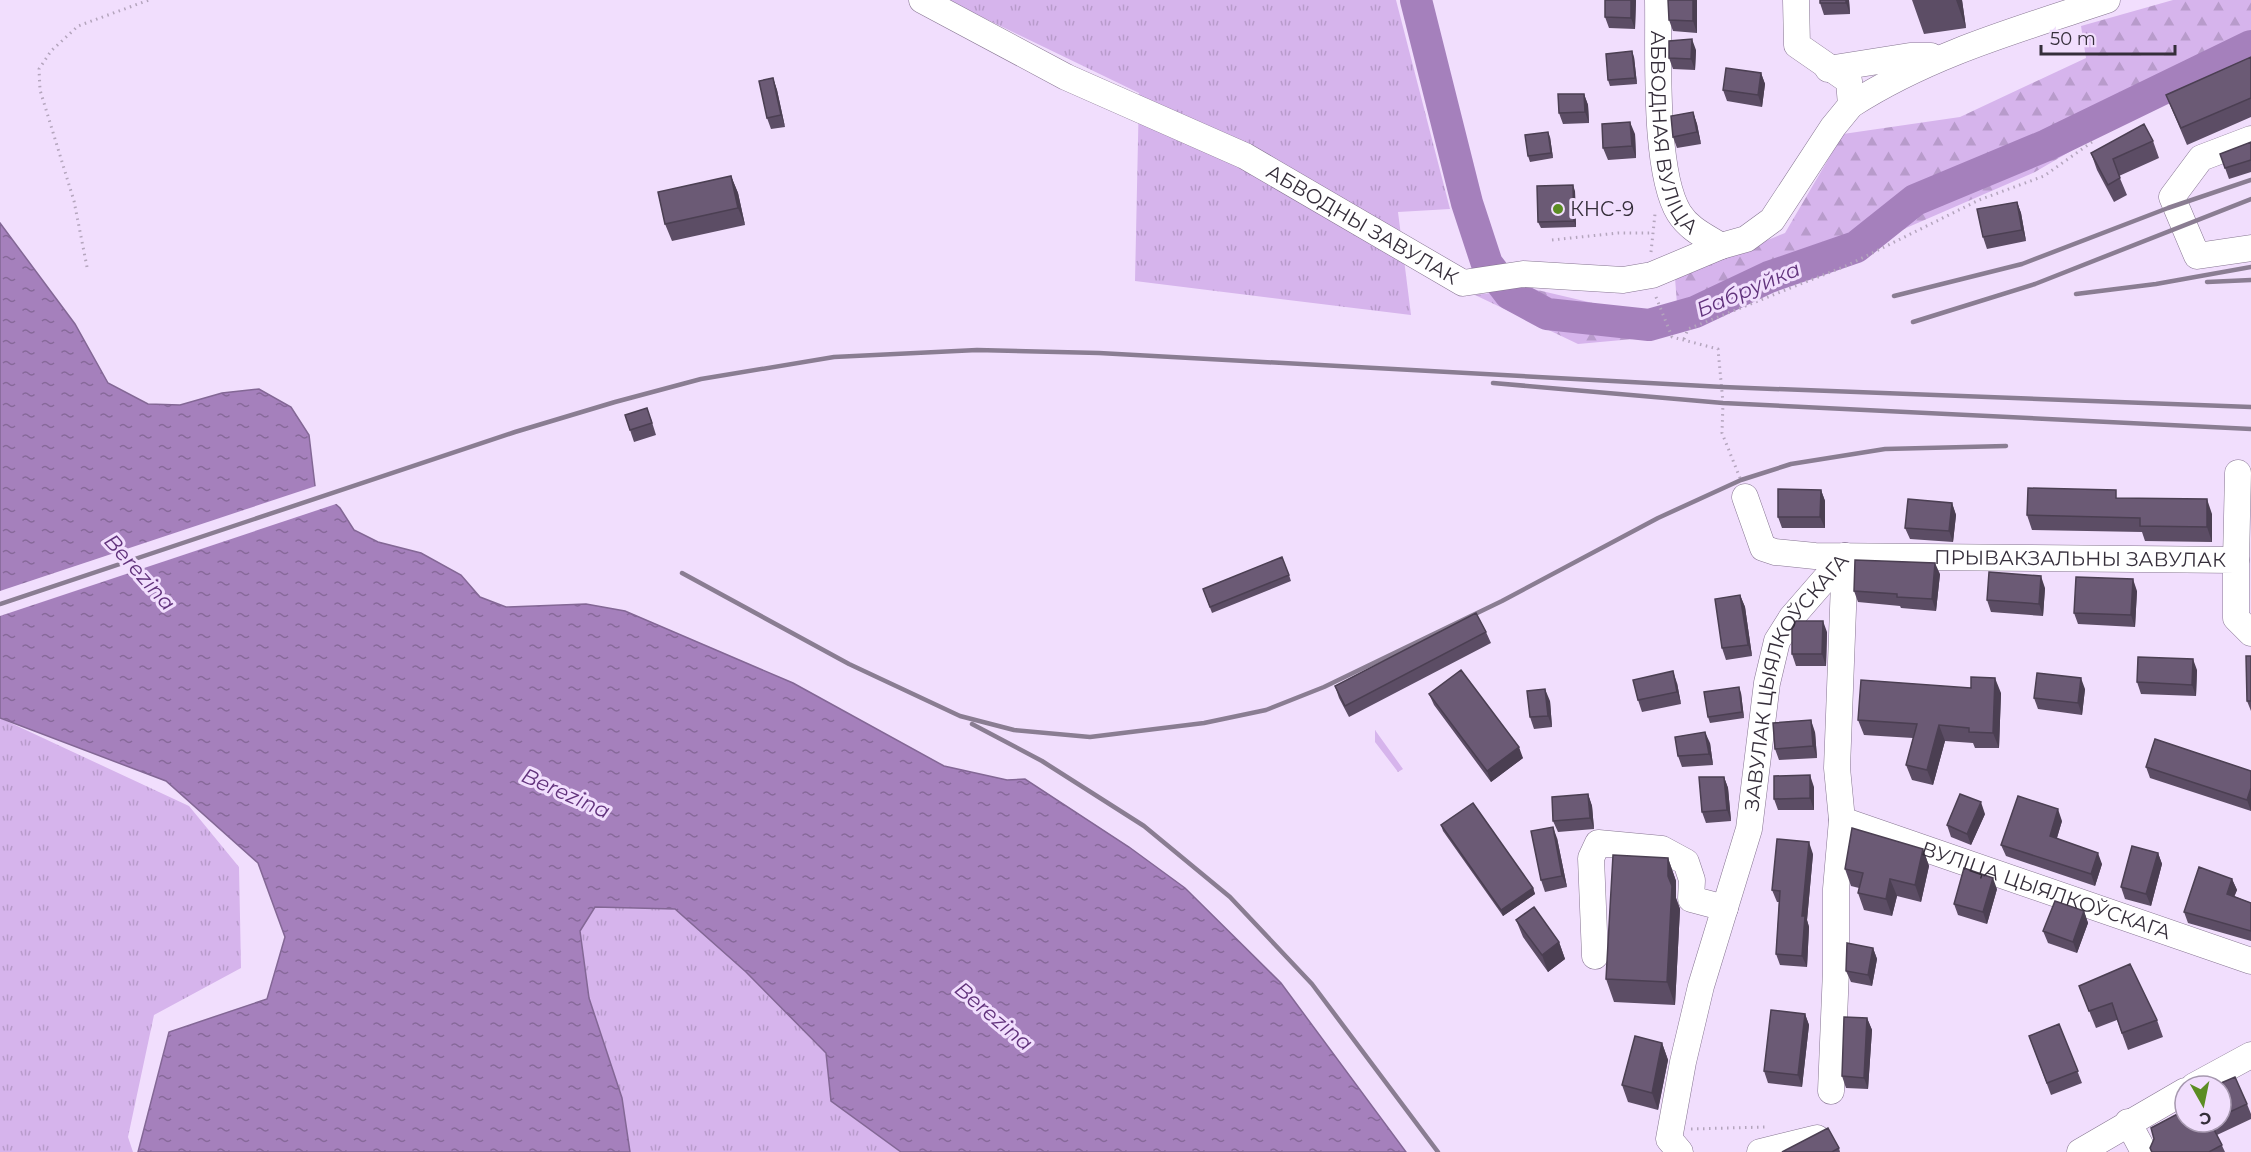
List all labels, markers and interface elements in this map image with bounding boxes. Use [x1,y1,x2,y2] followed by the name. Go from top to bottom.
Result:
[2041,18,2174,56] scale bar
[2050,28,2096,50] text: 50 m
[1646,31,1703,239] street label: АБВОДНАЯ ВУЛІЦА
[1262,159,1463,290] street label: АБВОДНЫ ЗАВУЛАК
[1570,197,1634,221] place label: КНС-9
[1551,202,1565,216] marker: КНС-9
[1692,256,1804,322] water label: Бабруйка
[99,529,181,615] water label: Berezina
[1934,545,2226,572] street label: ПРЫВАКЗАЛЬНЫ ЗАВУЛАК
[1739,549,1854,812] street label: ЗАВУЛАК ЦЫЯЛКОЎСКАГА
[518,762,614,824] water label: Berezina
[1918,836,2174,944] street label: ВУЛІЦА ЦЫЯЛКОЎСКАГА
[950,976,1038,1056] water label: Berezina
[2173,1074,2233,1134] north arrow
[2198,1108,2212,1129] text: С

